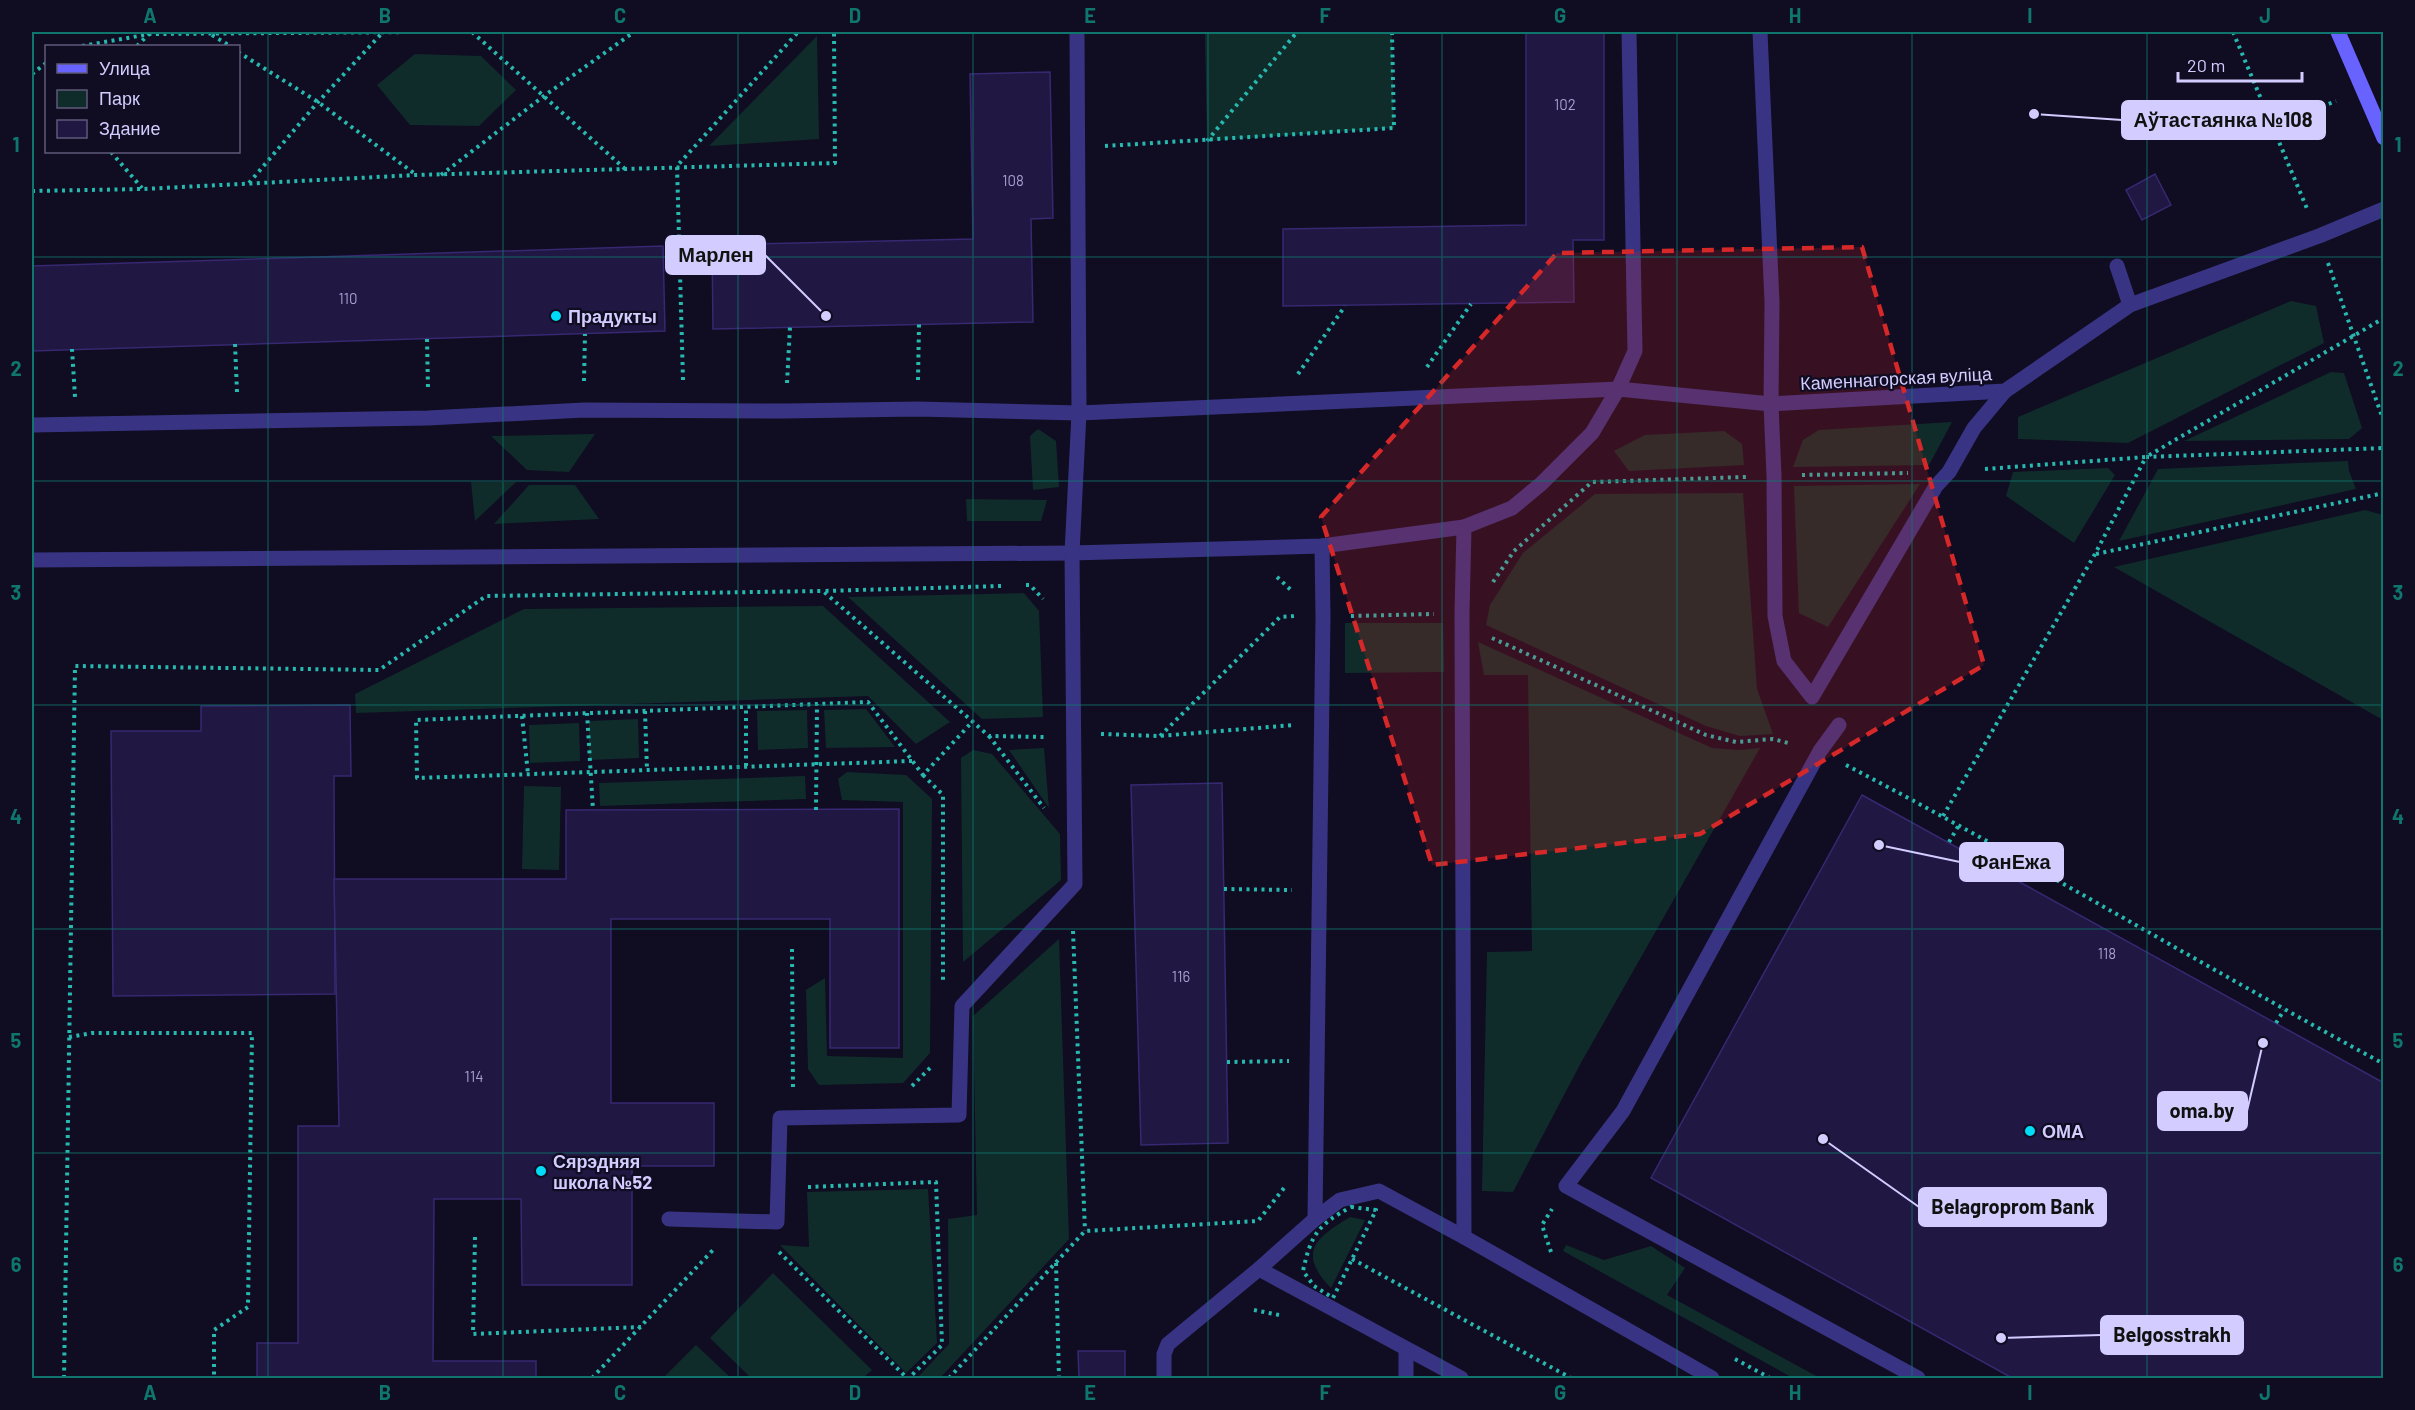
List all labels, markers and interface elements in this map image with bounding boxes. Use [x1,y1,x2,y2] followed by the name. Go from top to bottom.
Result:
[143,3,157,27] text: A
[379,3,391,27] text: B
[614,3,626,27] text: C
[849,3,861,27] text: D
[1084,3,1096,27] text: E
[1319,3,1331,27] text: F
[1554,3,1566,27] text: G
[1789,3,1801,27] text: H
[2027,3,2033,27] text: I
[2259,3,2271,27] text: J
[45,45,240,153] legend
[2178,45,2302,83] scale bar
[2187,54,2225,76] text: 20 m
[99,57,151,79] text: Улица
[99,87,140,109] text: Парк
[1554,95,1576,113] house number: 102
[2122,101,2325,139] callout: Аўтастаянка №108
[2133,107,2313,131] text: Аўтастаянка №108
[99,117,160,139] text: Здание
[12,132,20,156] text: 1
[2394,132,2402,156] text: 1
[1002,171,1024,189] house number: 108
[666,236,765,274] callout: Марлен
[678,242,754,266] text: Марлен
[338,289,358,307] house number: 110
[568,305,657,327] place label: Прадукты
[549,309,563,323] marker: Прадукты
[10,356,22,380] text: 2
[2392,356,2404,380] text: 2
[1799,362,1994,394] street label: Каменнагорская вуліца
[11,580,21,604] text: 3
[2393,580,2403,604] text: 3
[10,804,22,828] text: 4
[2392,804,2404,828] text: 4
[1960,843,2063,881] callout: ФанЕжа
[1971,849,2051,873] text: ФанЕжа
[2098,944,2116,962] house number: 118
[1172,967,1190,985] house number: 116
[11,1028,22,1052] text: 5
[2393,1028,2404,1052] text: 5
[465,1067,483,1085] house number: 114
[2158,1092,2247,1130] callout: oma.by
[2170,1098,2234,1122] text: oma.by
[2042,1120,2084,1142] place label: ОМА
[2023,1124,2037,1138] marker: ОМА
[553,1150,652,1193] place label: Сярэдняя школа №52
[534,1164,548,1178] marker: Сярэдняя школа №52
[1919,1188,2106,1226] callout: Belagroprom Bank
[1931,1194,2095,1218] text: Belagroprom Bank
[11,1252,22,1276] text: 6
[2393,1252,2404,1276] text: 6
[2101,1316,2243,1354] callout: Belgosstrakh
[2113,1322,2231,1346] text: Belgosstrakh
[143,1380,157,1404] text: A
[379,1380,391,1404] text: B
[614,1380,626,1404] text: C
[849,1380,861,1404] text: D
[1084,1380,1096,1404] text: E
[1319,1380,1331,1404] text: F
[1554,1380,1566,1404] text: G
[1789,1380,1801,1404] text: H
[2027,1380,2033,1404] text: I
[2259,1380,2271,1404] text: J

